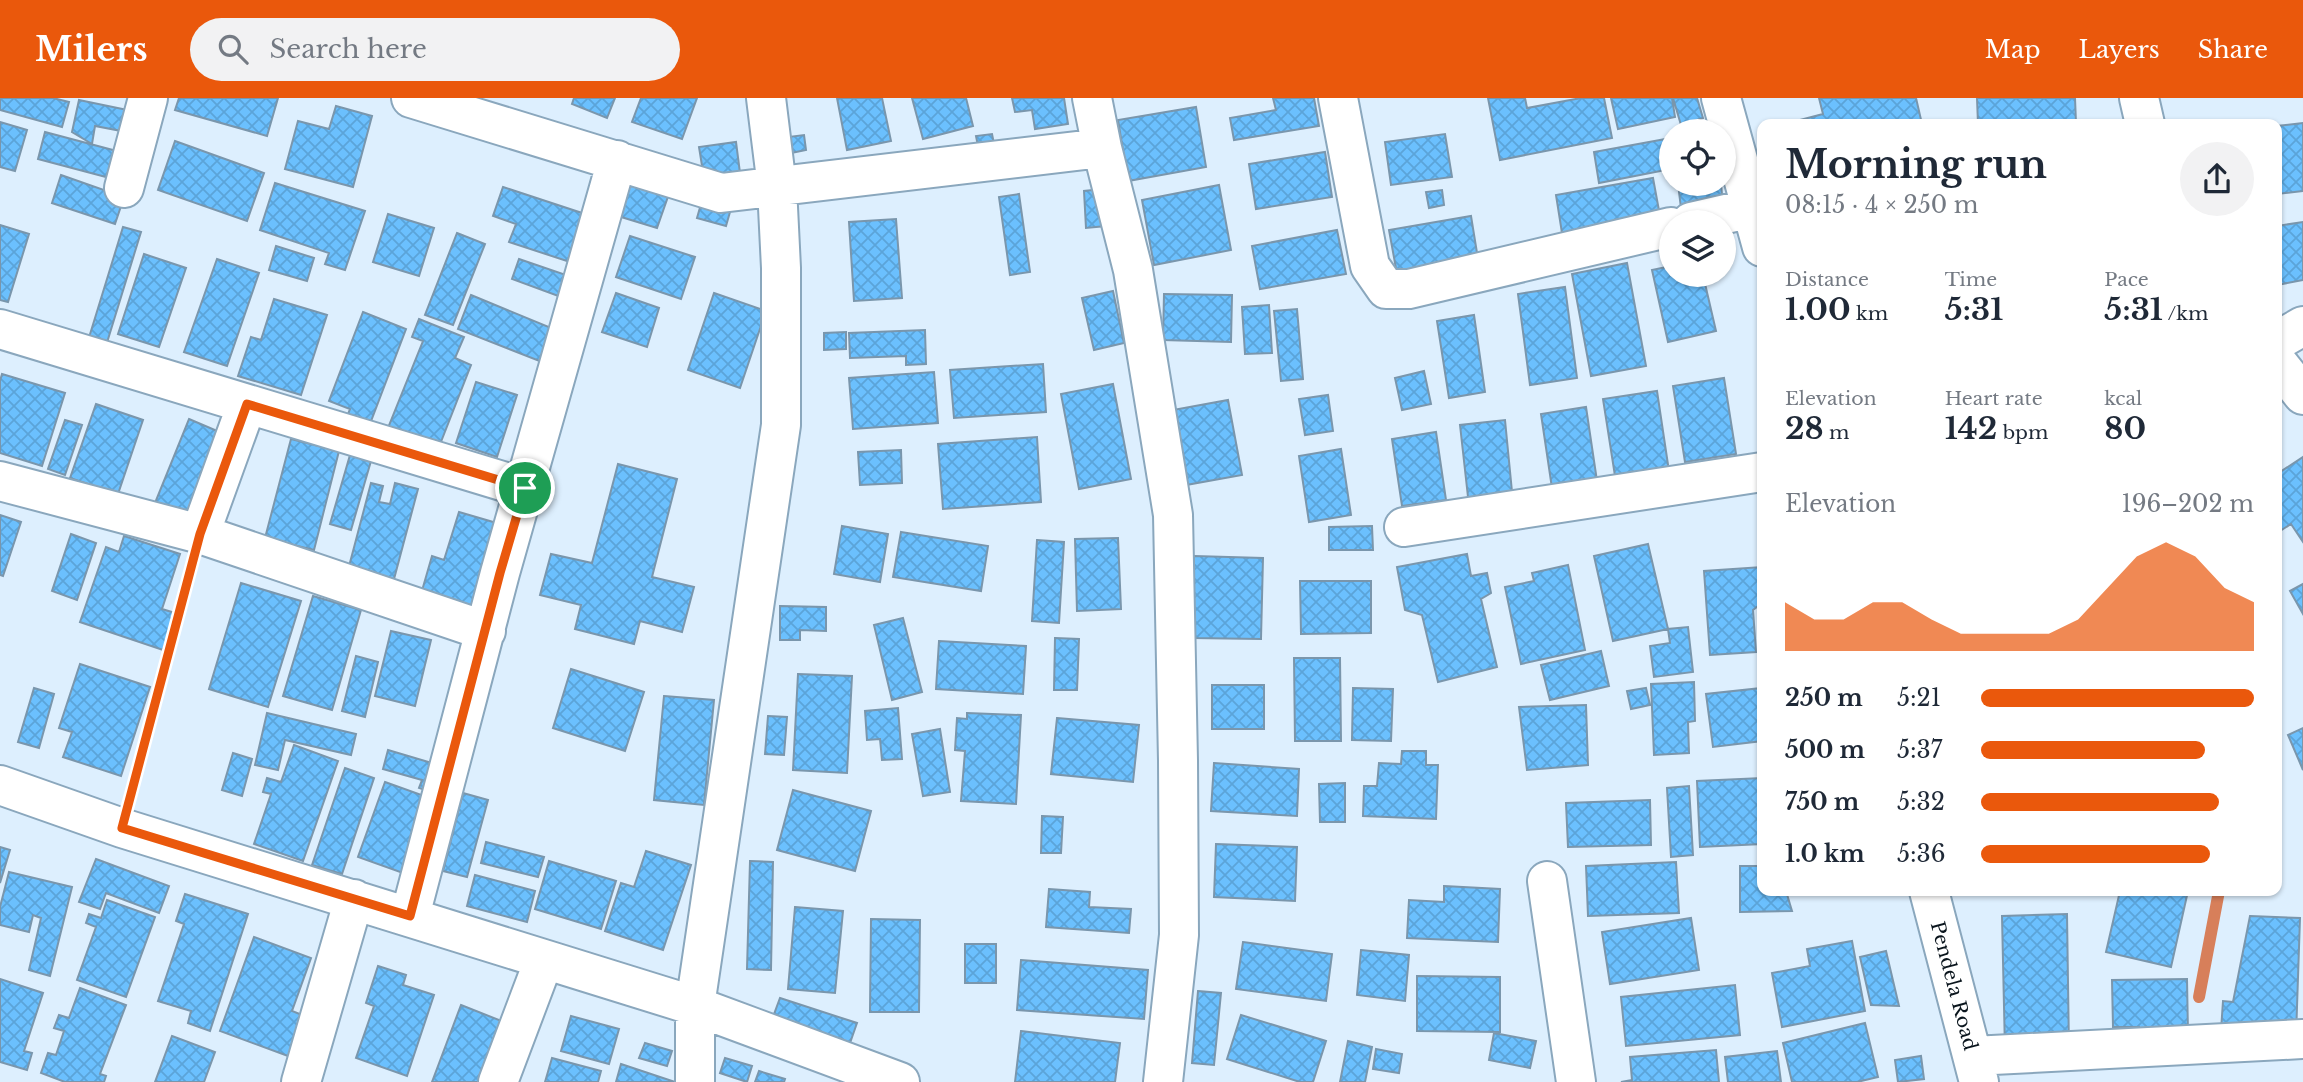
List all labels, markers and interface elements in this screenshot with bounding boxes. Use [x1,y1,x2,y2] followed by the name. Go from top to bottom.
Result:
[190,18,680,81] search box
[35,29,148,70] text: Milers
[214,30,252,68] icon: search
[270,33,427,65] text: Search here
[1985,35,2041,64] text: Map
[2079,35,2160,64] text: Layers
[2198,35,2268,64] text: Share
[1659,119,1736,287] map controls
[1659,119,1736,196] button: locate
[1785,141,2047,188] text: Morning run
[2180,142,2254,216] button: share
[1785,191,1979,219] text: 08:15 · 4 × 250 m
[1659,210,1736,287] button: layers
[1785,268,1869,291] text: Distance
[1945,268,1997,291] text: Time
[2104,268,2149,291] text: Pace
[1785,291,1851,328] text: 1.00
[1945,291,2003,328] text: 5:31
[2104,291,2163,328] text: 5:31
[1851,302,1888,325] text: km
[2163,302,2208,325] text: /km
[1785,387,1877,410] text: Elevation
[1945,387,2043,410] text: Heart rate
[2104,387,2142,410] text: kcal
[1785,410,1824,447] text: 28
[1945,410,1997,447] text: 142
[2104,410,2146,447] text: 80
[1824,421,1849,444] text: m
[1997,421,2048,444] text: bpm
[495,458,555,518] pin
[506,469,544,507] icon: arrive
[1785,490,1896,518] text: Elevation
[2121,490,2254,518] text: 196–202 m
[1785,684,1863,712] text: 250 m
[1897,684,1941,712] text: 5:21
[1785,736,1865,764] text: 500 m
[1897,736,1942,764] text: 5:37
[1785,788,1859,816] text: 750 m
[1897,788,1945,816] text: 5:32
[1785,840,1865,868] text: 1.0 km
[1897,840,1946,868] text: 5:36
[1926,919,1982,1053] street label: Pendela Road

